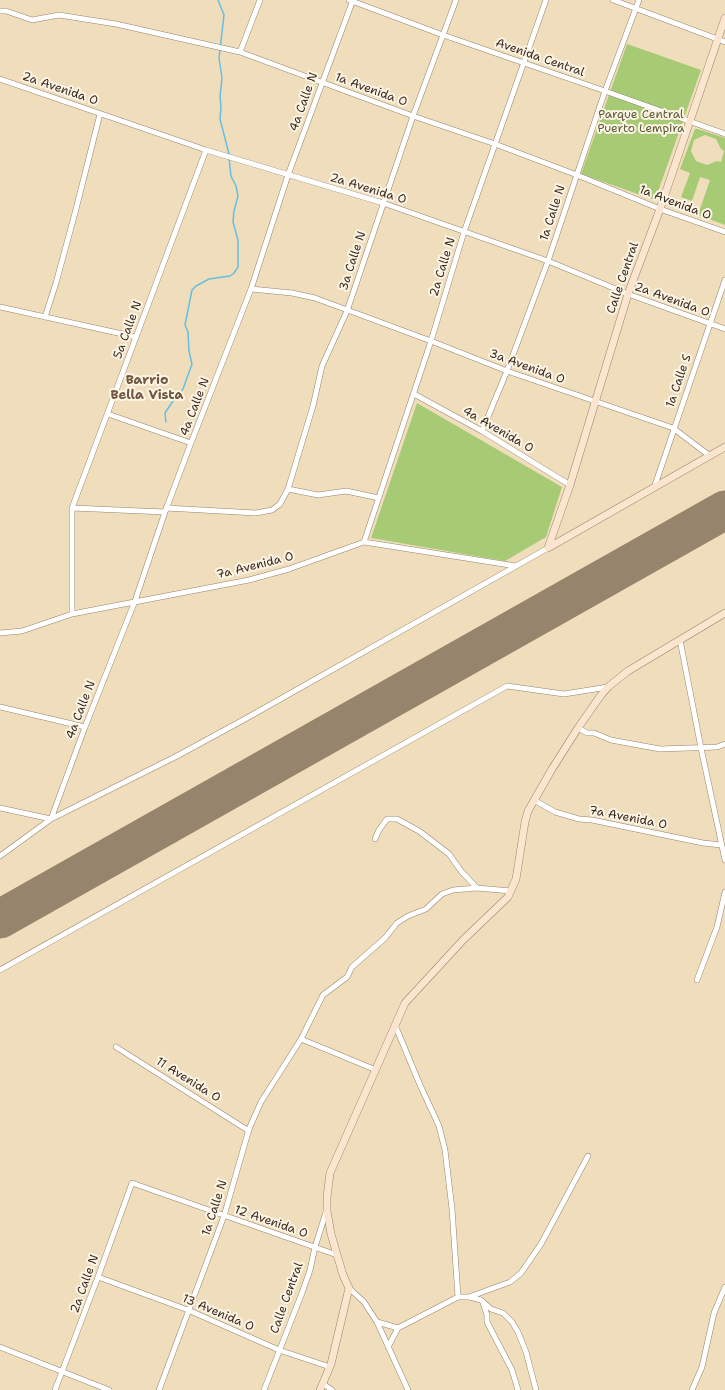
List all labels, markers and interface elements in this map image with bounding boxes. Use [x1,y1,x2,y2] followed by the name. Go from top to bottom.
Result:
[494,36,586,80] street label: Avenida Central
[20,69,100,109] street label: 2a Avenida O
[333,70,409,110] street label: 1a Avenida O
[287,71,321,133] street label: 4a Calle N
[597,108,685,136] park label: Parque Central Puerto Lempira
[328,171,408,207] street label: 2a Avenida O
[537,183,569,243] street label: 1a Calle N
[637,183,713,223] street label: 1a Avenida O
[337,230,369,292] street label: 3a Calle N
[427,236,459,298] street label: 2a Calle N
[604,240,642,316] street label: Calle Central
[632,280,712,320] street label: 2a Avenida O
[111,299,145,361] street label: 5a Calle N
[487,347,567,387] street label: 3a Avenida O
[663,352,695,410] street label: 1a Calle S
[111,373,183,404] district label: Barrio Bella Vista
[177,376,213,438] street label: 4a Calle N
[460,404,536,456] street label: 4a Avenida O
[215,549,295,583] street label: 7a Avenida O
[63,679,99,741] street label: 4a Calle N
[588,803,668,833] street label: 7a Avenida O
[153,1054,223,1106] street label: 11 Avenida O
[199,1178,231,1238] street label: 1a Calle N
[232,1203,310,1241] street label: 12 Avenida O
[68,1253,102,1315] street label: 2a Calle N
[267,1260,307,1336] street label: Calle Central
[180,1291,256,1335] street label: 13 Avenida O

